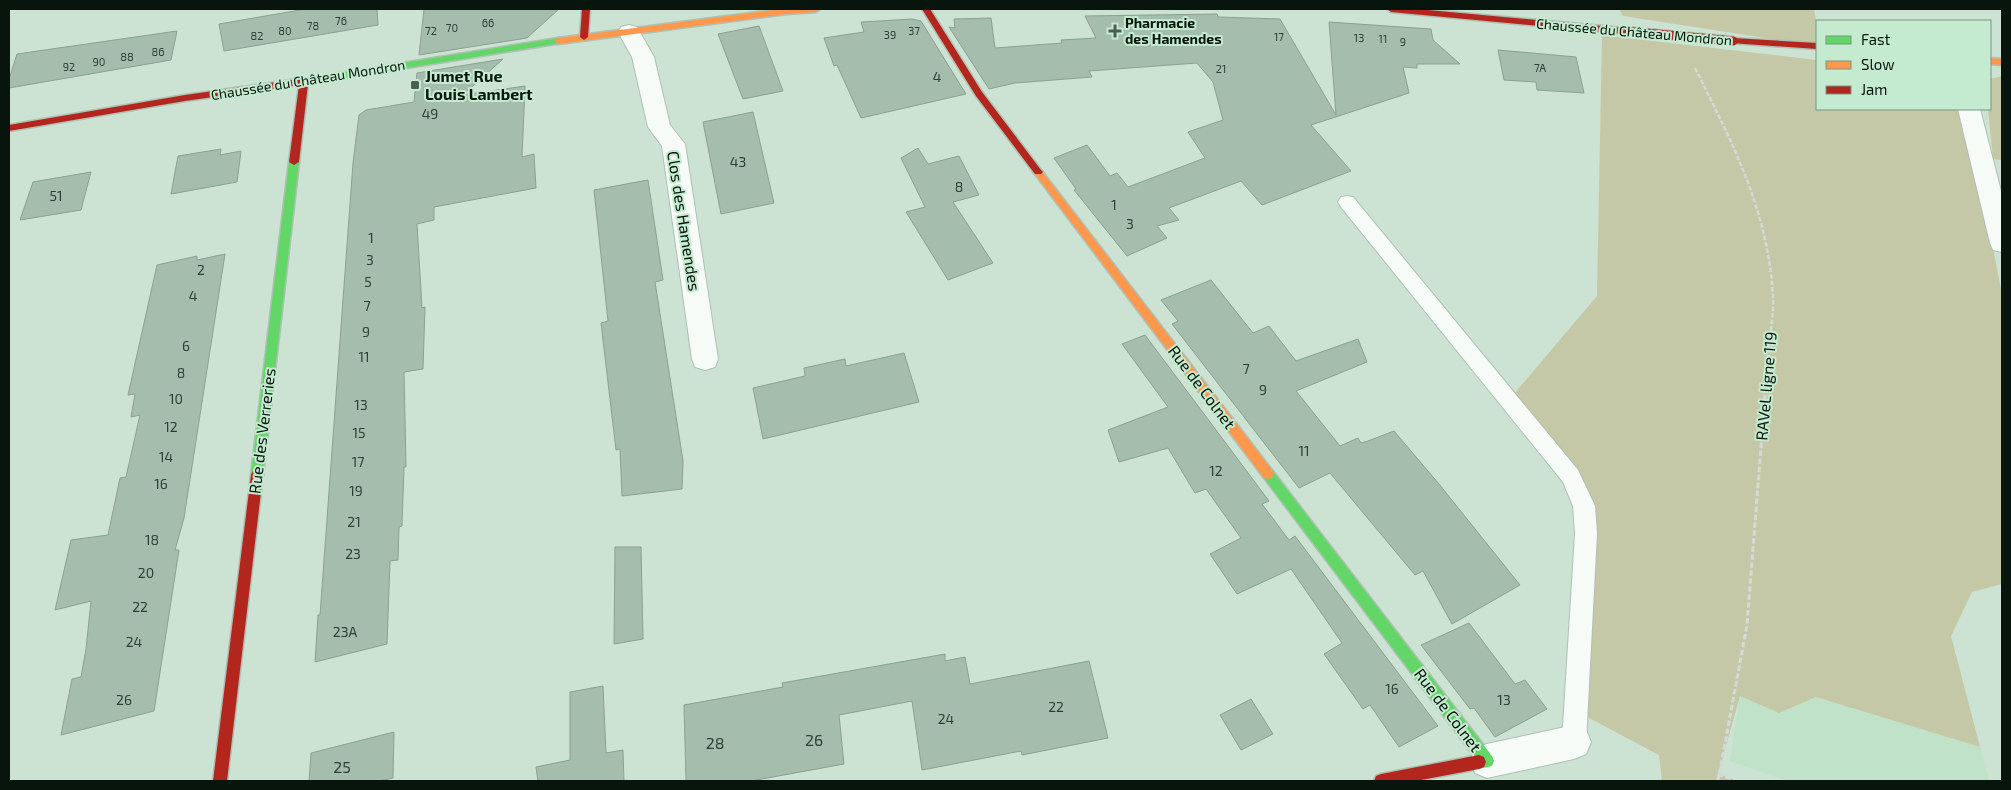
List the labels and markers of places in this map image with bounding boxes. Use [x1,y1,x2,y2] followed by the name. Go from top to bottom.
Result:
[1125,14,1222,47] place label: Pharmacie des Hamendes
[1109,25,1121,37] marker: Pharmacie des Hamendes
[425,66,533,103] place label: Jumet Rue Louis Lambert
[409,79,421,91] marker: Jumet Rue Louis Lambert

